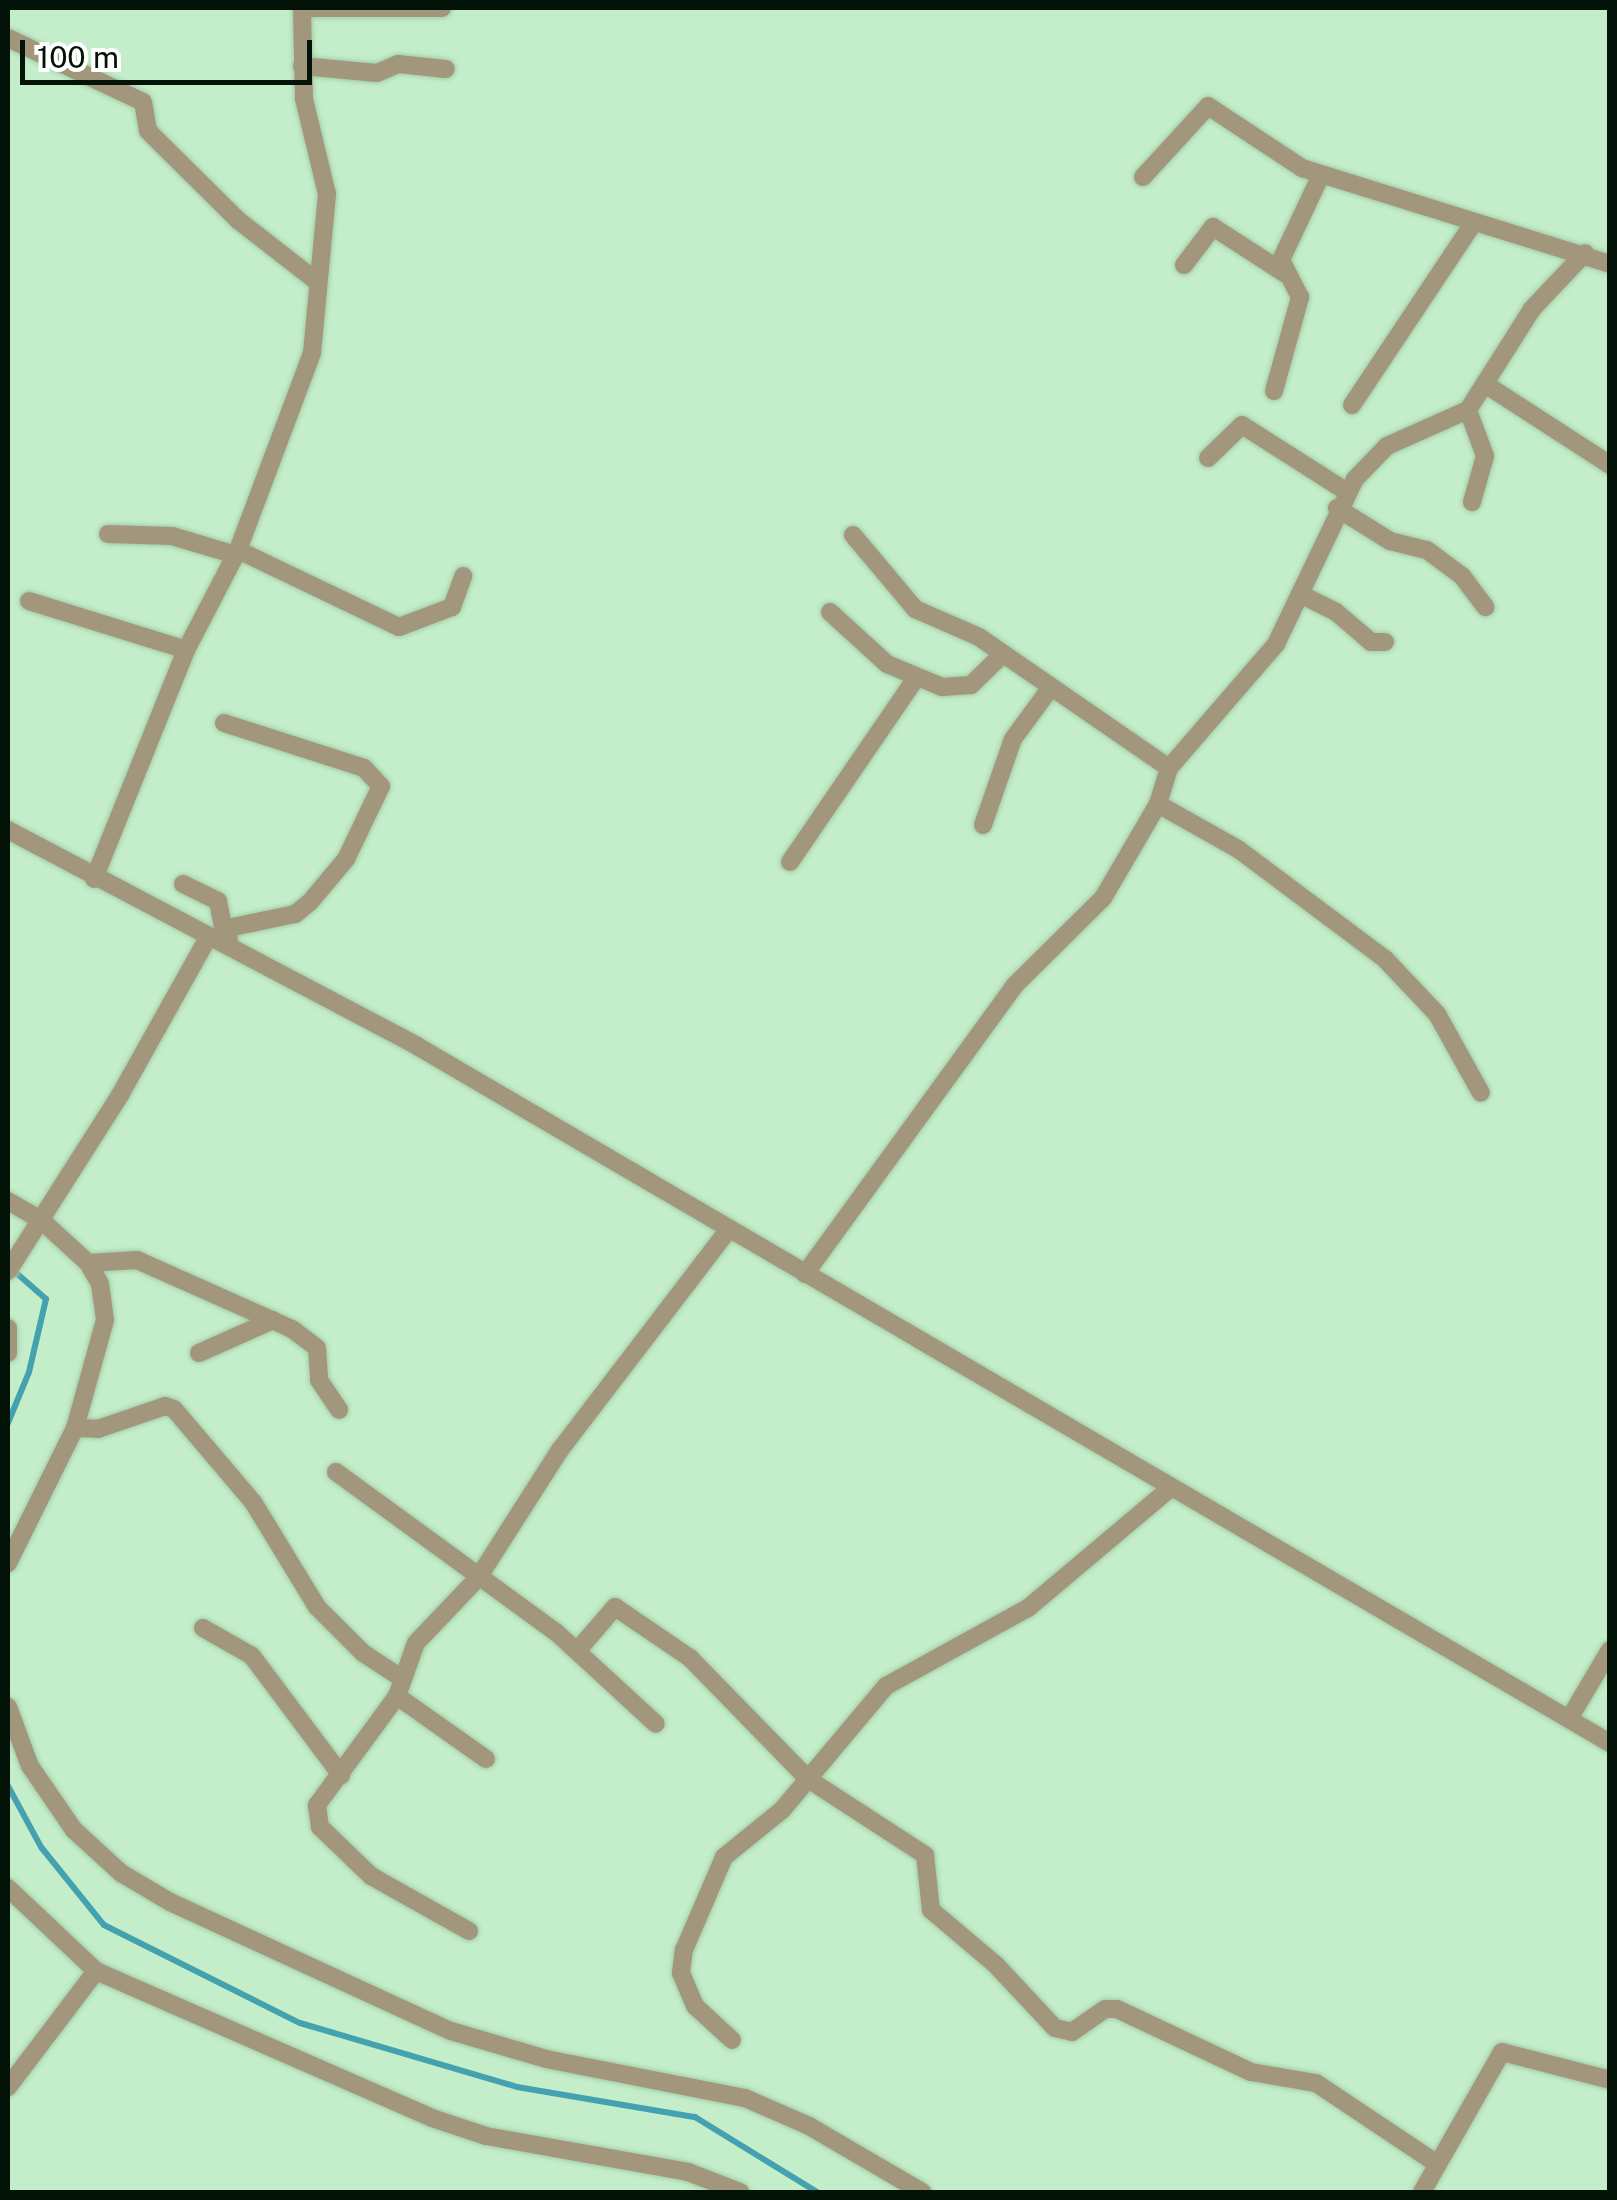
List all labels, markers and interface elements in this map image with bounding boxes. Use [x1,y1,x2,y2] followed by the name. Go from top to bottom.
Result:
[25,20,318,82] scale bar
[37,39,119,75] text: 100 m

